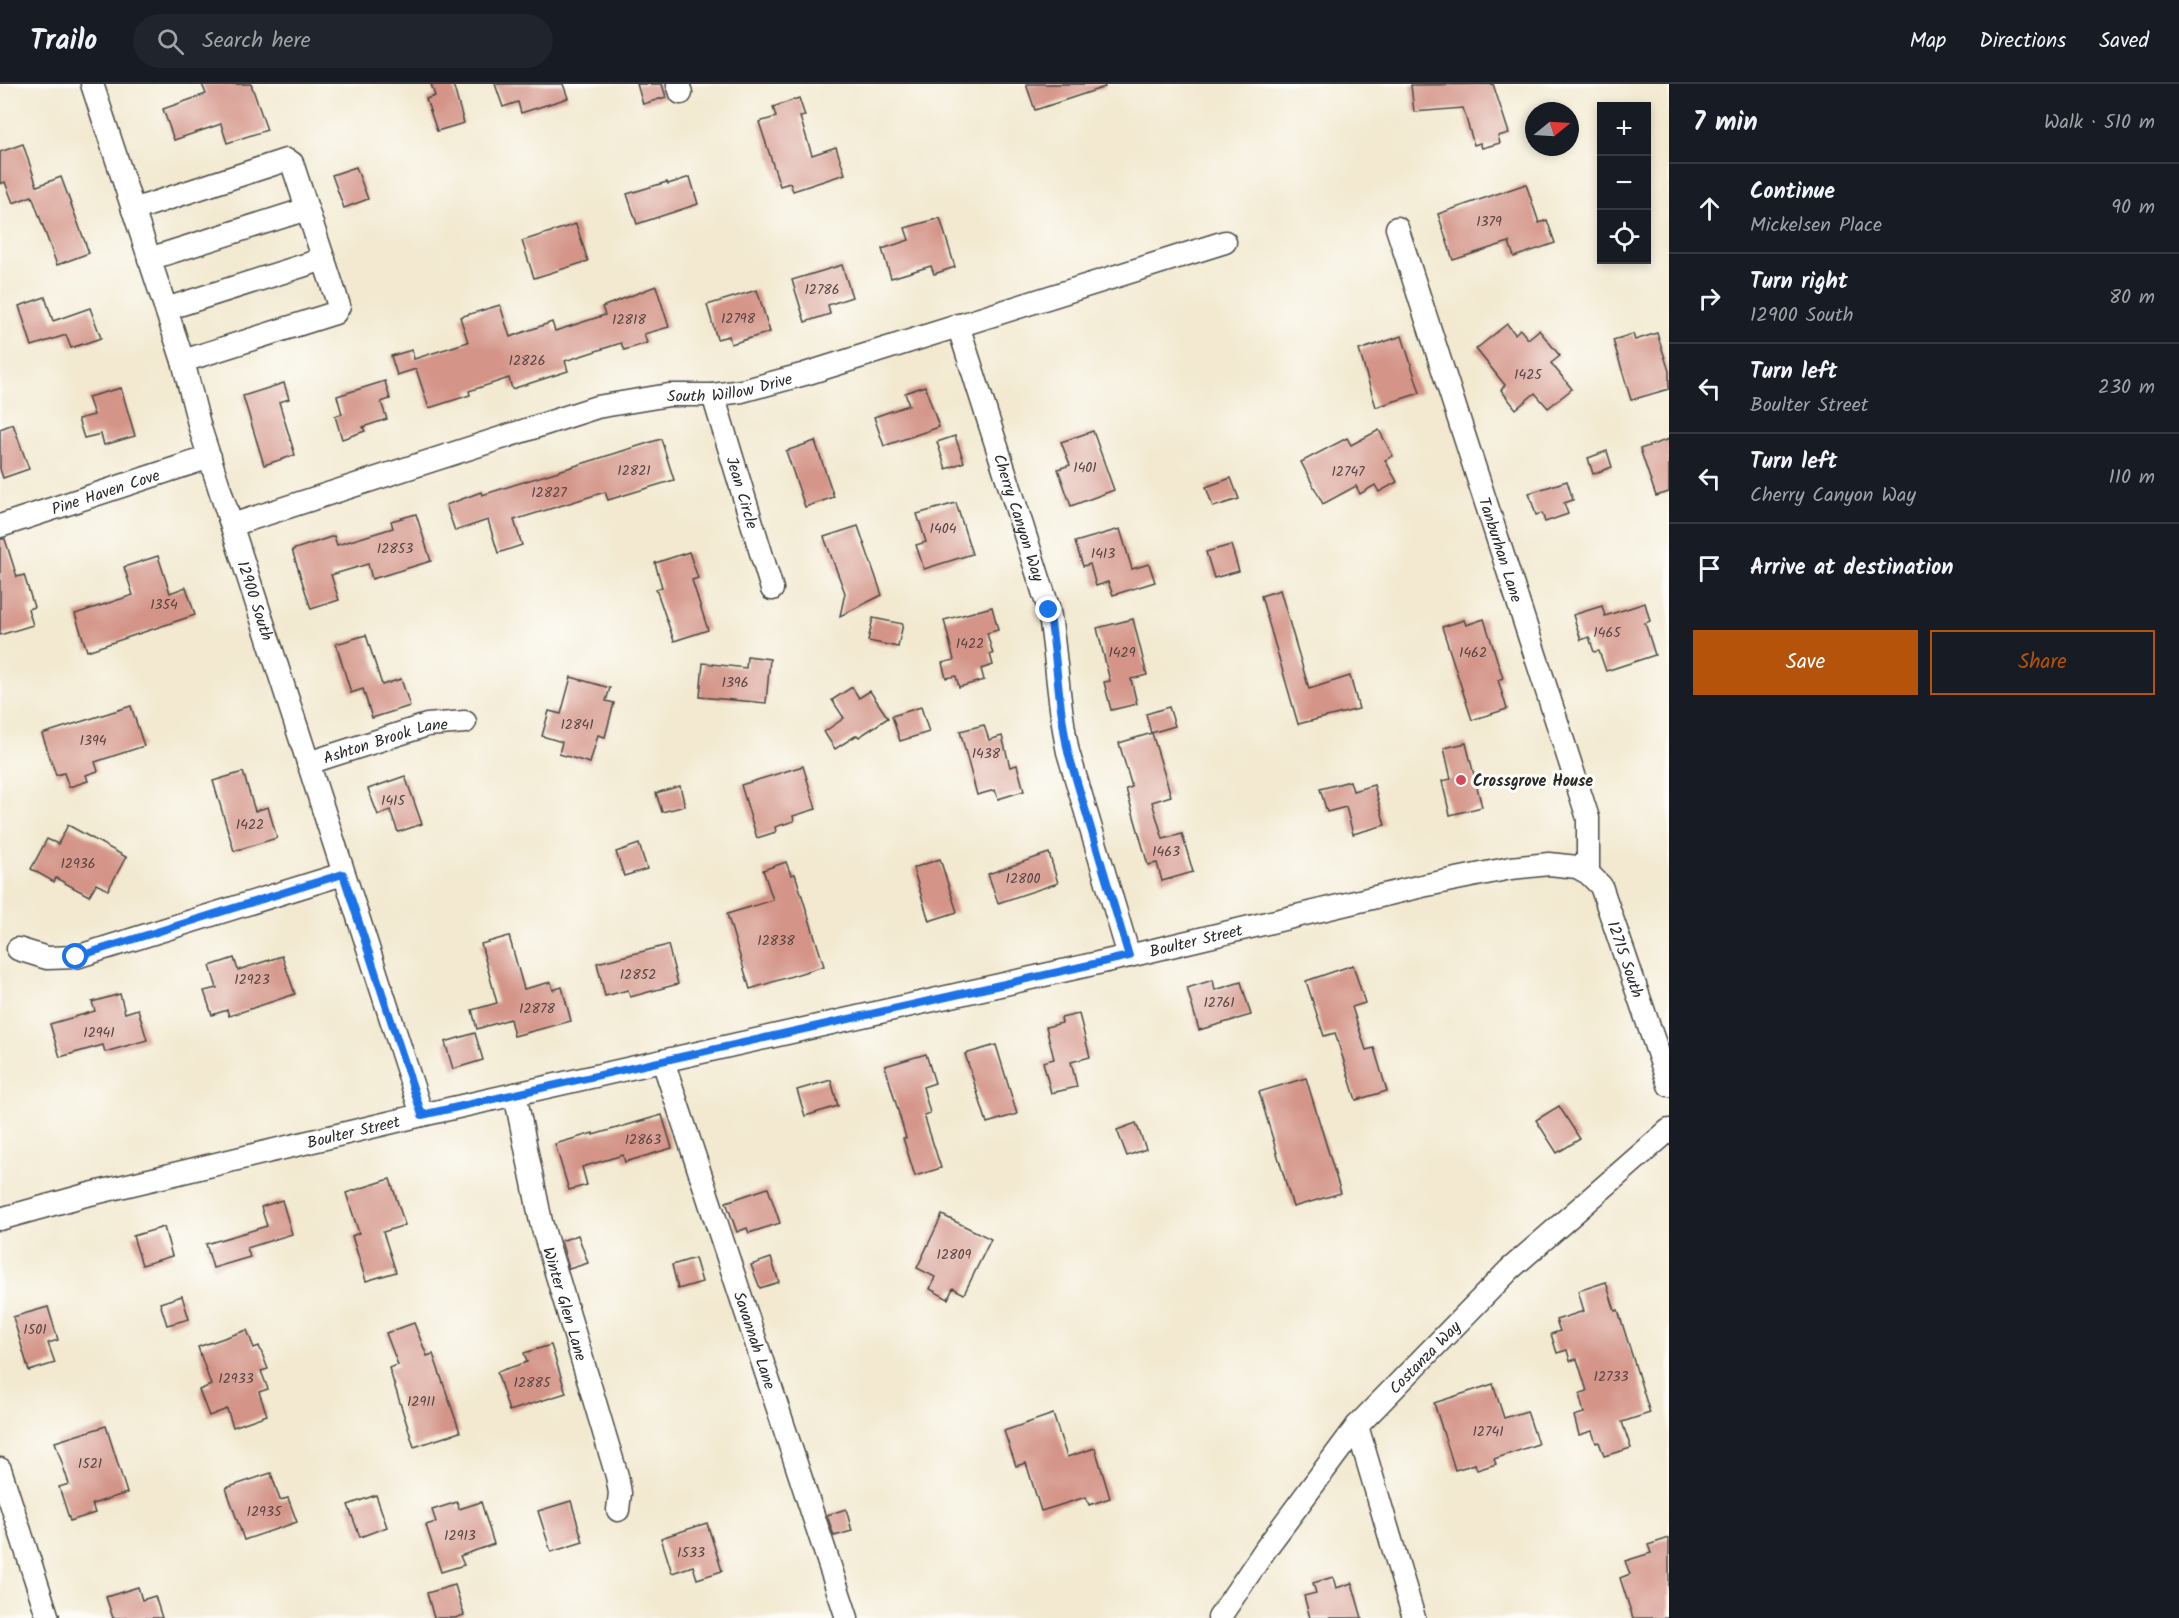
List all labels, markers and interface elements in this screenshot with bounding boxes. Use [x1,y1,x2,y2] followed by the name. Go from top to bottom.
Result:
[133,14,553,68] search box
[30,19,97,64] text: Trailo
[202,24,311,59] text: Search here
[154,25,187,58] icon: search
[1910,25,1946,58] text: Map
[1979,25,2066,58] text: Directions
[2099,25,2149,58] text: Saved
[1525,102,1579,156] north arrow
[1597,102,1651,264] map controls
[1597,102,1651,156] button: +
[1693,102,1758,144] text: 7 min
[2044,107,2155,139] text: Walk · 510 m
[1597,156,1651,210] button: −
[1750,175,1835,210] text: Continue
[1693,192,1726,225] icon: ahead
[2111,192,2155,224] text: 90 m
[1597,210,1651,264] button: locate
[1750,210,1882,242] text: Mickelsen Place
[1476,211,1502,233] house number: 1379
[1750,265,1848,300] text: Turn right
[804,279,840,301] house number: 12786
[1693,282,1726,315] icon: right
[2109,282,2155,314] text: 80 m
[1750,300,1853,332] text: 12900 South
[721,308,756,330] house number: 12798
[612,309,646,331] house number: 12818
[509,350,545,372] house number: 12826
[1750,355,1837,390] text: Turn left
[1514,364,1543,386] house number: 1425
[667,367,795,409] street label: South Willow Drive
[1693,372,1726,405] icon: left
[2098,372,2155,404] text: 230 m
[1750,390,1868,422] text: Boulter Street
[1750,445,1837,480] text: Turn left
[986,451,1050,585] street label: Cherry Canyon Way
[719,454,764,532] street label: Jean Circle
[1073,457,1097,479] house number: 1401
[617,460,651,482] house number: 12821
[1331,461,1365,483] house number: 12747
[1693,462,1726,495] icon: left
[2109,462,2155,494] text: 110 m
[49,463,163,522] street label: Pine Haven Cove
[1750,480,1916,512] text: Cherry Canyon Way
[531,482,567,504] house number: 12827
[1471,494,1528,606] street label: Tanburhan Lane
[930,518,957,540] house number: 1404
[377,538,413,560] house number: 12853
[1091,543,1115,565] house number: 1413
[1750,551,1953,586] text: Arrive at destination
[1693,552,1726,585] icon: arrive
[230,558,279,644] street label: 12900 South
[150,594,178,616] house number: 1354
[1035,596,1061,622] route end
[1593,622,1622,644] house number: 1465
[1693,630,1918,695] button: Save
[1930,630,2155,695] button: Share
[956,633,984,655] house number: 1422
[1108,642,1136,664] house number: 1429
[1459,642,1487,664] house number: 1462
[721,672,749,694] house number: 1396
[320,712,449,771] street label: Ashton Brook Lane
[560,714,594,736] house number: 12841
[80,730,107,752] house number: 1394
[972,743,1001,765] house number: 1438
[1473,769,1593,794] place label: Crossgrove House
[1454,773,1468,787] marker: Crossgrove House
[381,790,406,812] house number: 1415
[236,814,264,836] house number: 1422
[1152,841,1180,863] house number: 1463
[60,853,96,875] house number: 12936
[1006,868,1040,890] house number: 12800
[1147,918,1246,965] street label: Boulter Street
[1600,918,1649,1002] street label: 12715 South
[757,930,795,952] house number: 12838
[62,943,88,969] route start
[620,964,656,986] house number: 12852
[234,969,270,991] house number: 12923
[1203,992,1235,1014] house number: 12761
[519,998,555,1020] house number: 12878
[83,1022,115,1044] house number: 12941
[305,1110,403,1156] street label: Boulter Street
[625,1129,661,1151] house number: 12863
[535,1244,593,1364] street label: Winter Glen Lane
[937,1244,972,1266] house number: 12809
[726,1288,782,1393] street label: Savannah Lane
[1384,1315,1468,1400] street label: Costanza Way
[23,1319,47,1341] house number: 1501
[1594,1366,1628,1388] house number: 12733
[218,1368,254,1390] house number: 12933
[514,1372,552,1394] house number: 12885
[407,1391,435,1413] house number: 12911
[1472,1421,1504,1443] house number: 12741
[78,1453,102,1475] house number: 1521
[247,1501,283,1523] house number: 12935
[444,1525,476,1547] house number: 12913
[677,1542,705,1564] house number: 1533

